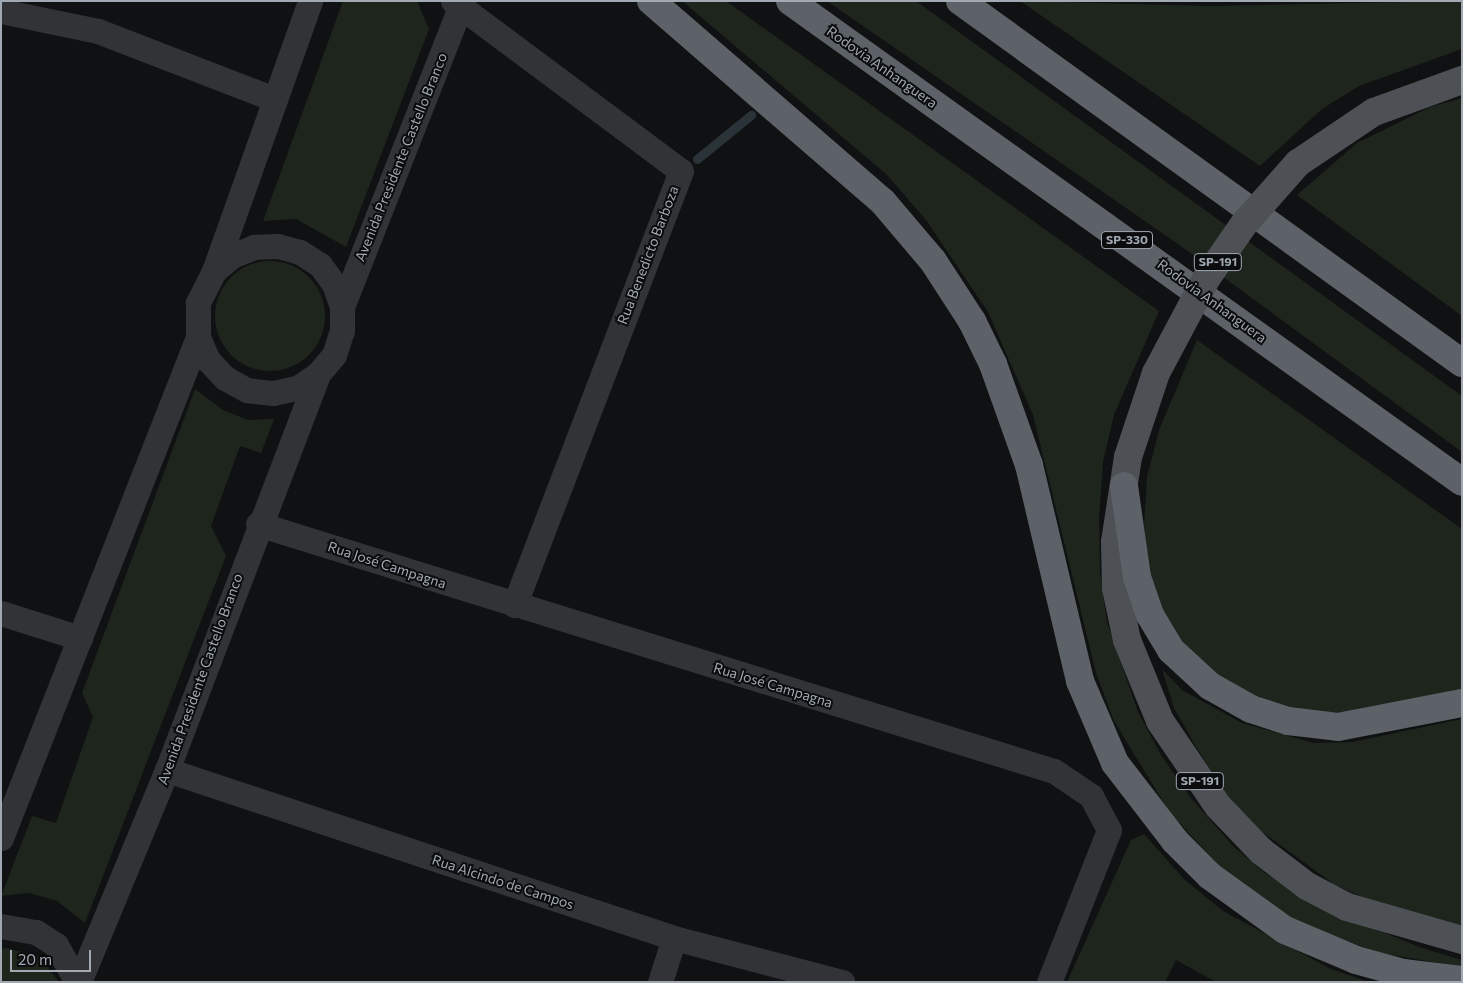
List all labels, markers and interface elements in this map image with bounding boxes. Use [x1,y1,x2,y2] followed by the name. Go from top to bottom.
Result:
[824,23,940,111] street label: Rodovia Anhanguera
[351,50,451,264] street label: Avenida Presidente Castello Branco
[614,183,682,327] street label: Rua Benedicto Barboza
[1101,230,1153,250] road number: SP-330
[1193,252,1243,272] road number: SP-191
[1154,256,1270,346] street label: Rodovia Anhanguera
[326,538,448,592] street label: Rua José Campagna
[154,571,246,787] street label: Avenida Presidente Castello Branco
[711,659,835,711] street label: Rua José Campagna
[1175,771,1225,790] road number: SP-191
[430,851,576,913] street label: Rua Alcindo de Campos
[12,940,94,972] scale bar
[18,950,52,968] text: 20 m

